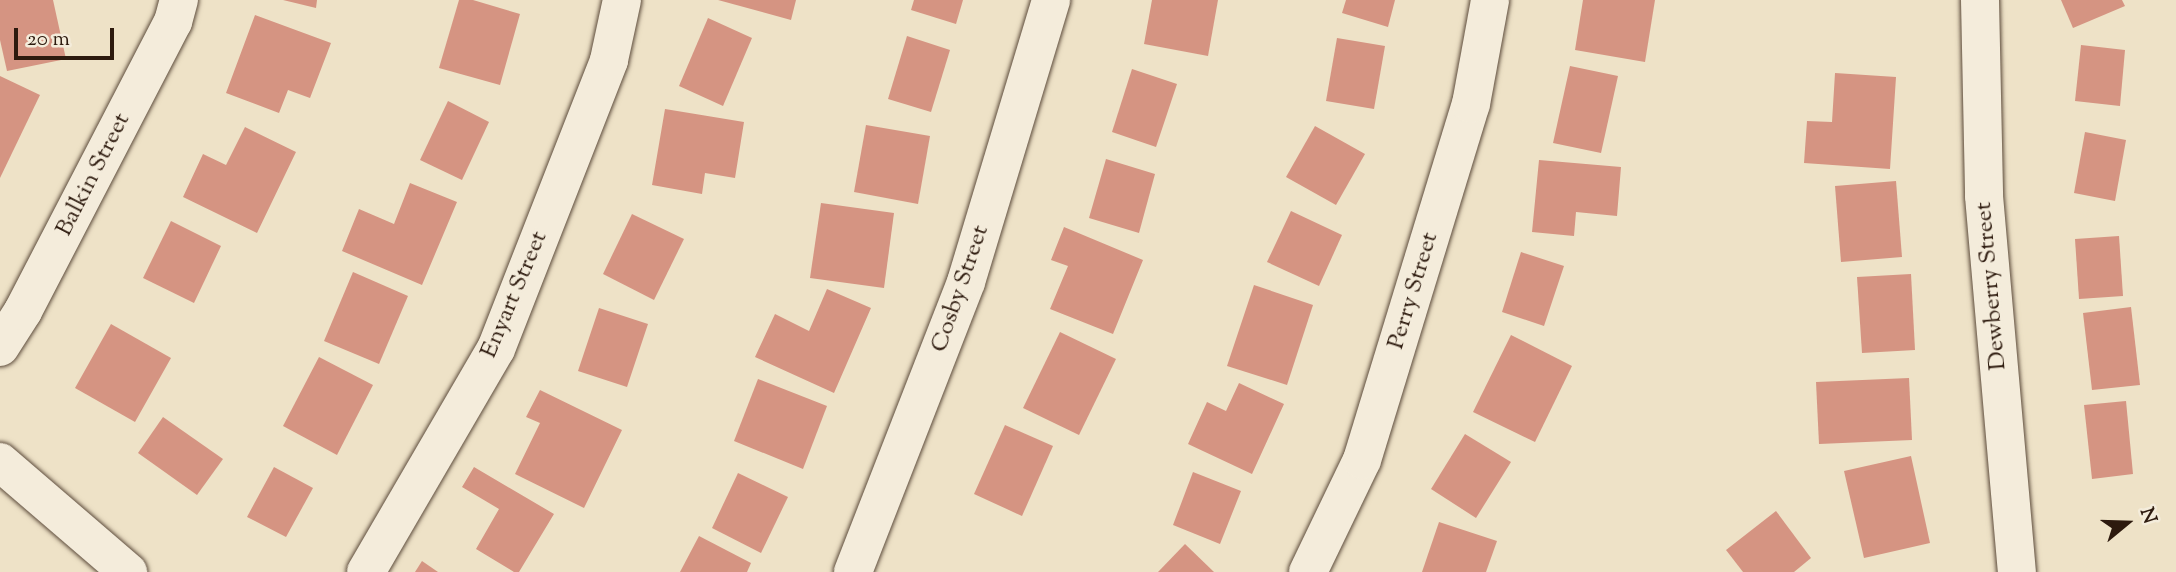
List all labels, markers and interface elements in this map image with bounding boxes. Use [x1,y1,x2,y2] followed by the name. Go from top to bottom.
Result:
[18,14,117,58] scale bar
[27,25,70,55] text: 20 m
[51,109,137,241] street label: Balkin Street
[1970,201,2014,371] street label: Dewberry Street
[926,222,996,356] street label: Cosby Street
[475,227,555,363] street label: Enyart Street
[1383,229,1445,353] street label: Perry Street
[2092,488,2162,558] north arrow
[2132,504,2163,528] text: N

